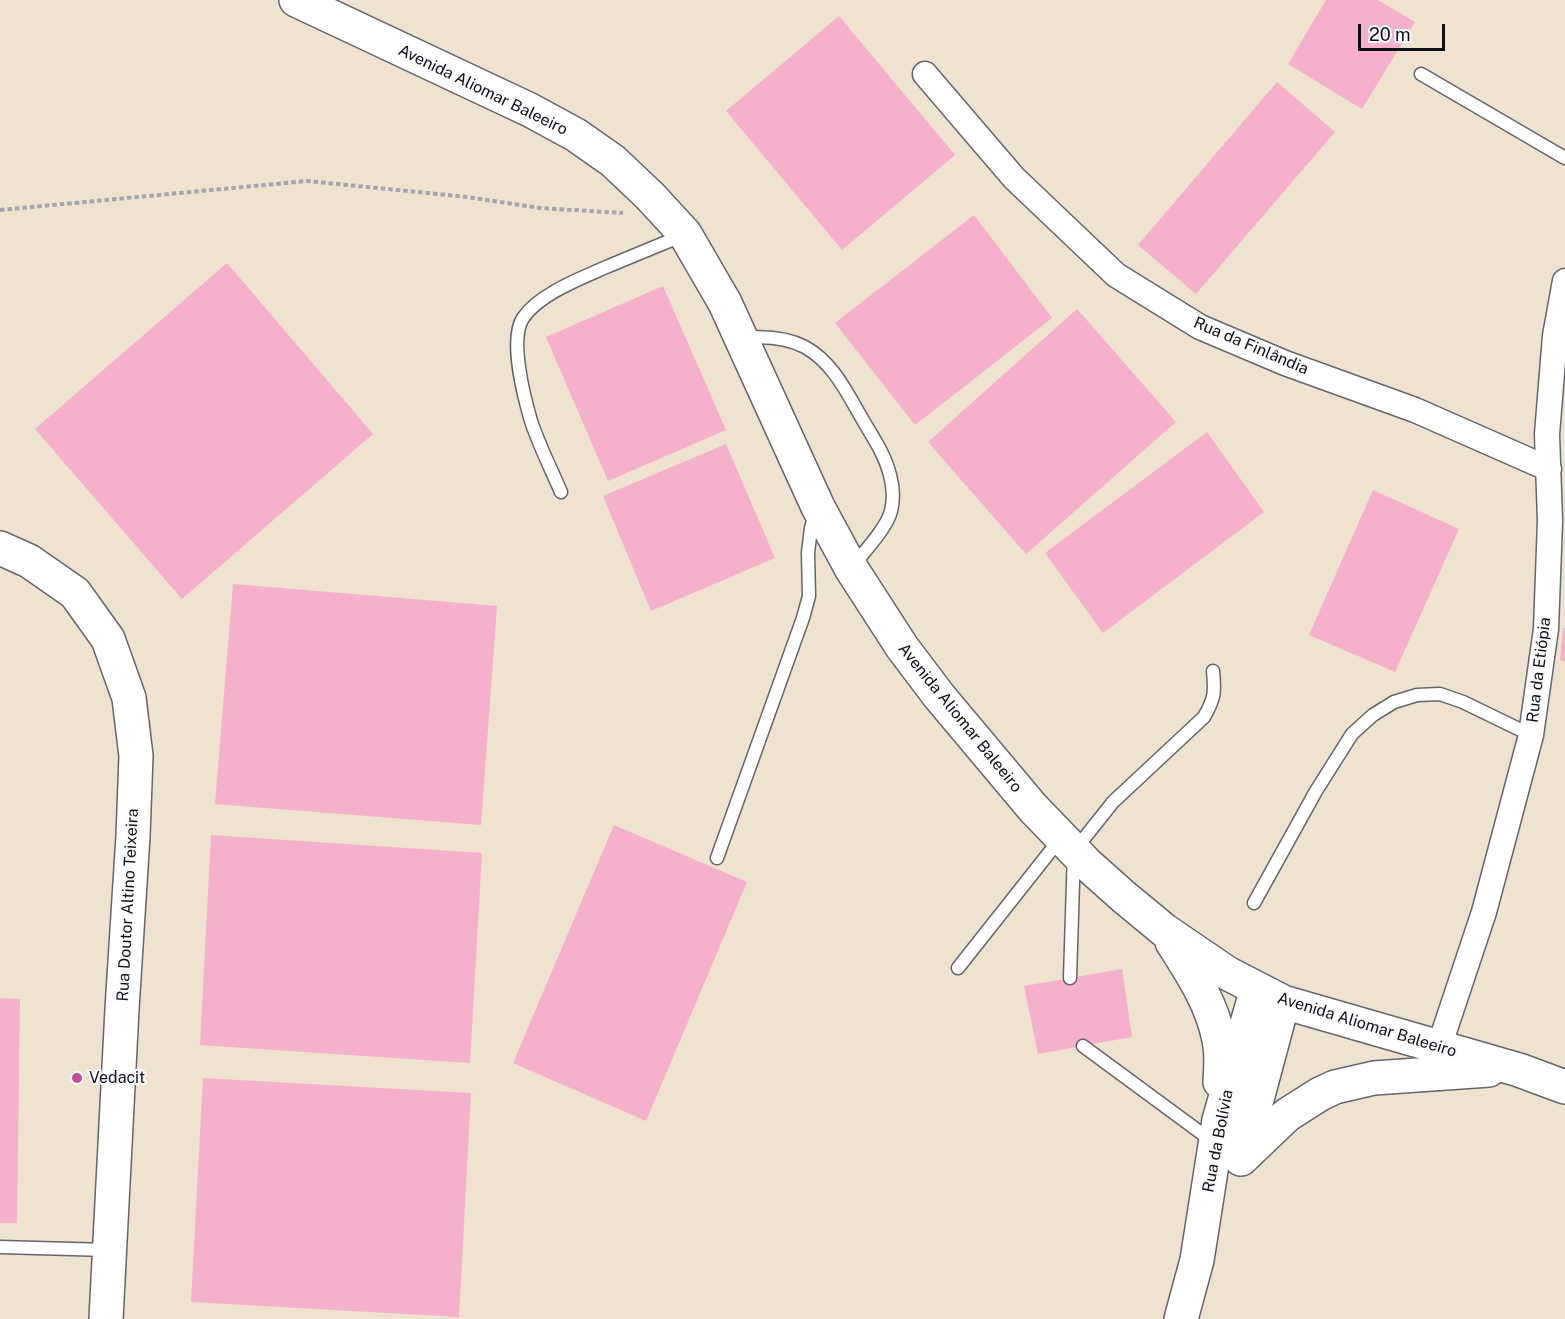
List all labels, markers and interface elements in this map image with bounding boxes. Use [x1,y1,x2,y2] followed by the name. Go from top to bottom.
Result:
[1361,12,1448,50] scale bar
[1369,24,1411,45] text: 20 m
[395,41,571,139] street label: Avenida Aliomar Baleeiro
[1191,313,1311,379] street label: Rua da Finlândia
[1523,616,1555,724] street label: Rua da Etiópia
[894,640,1026,796] street label: Avenida Aliomar Baleeiro
[113,808,143,1002] street label: Rua Doutor Altino Teixeira
[1275,989,1459,1061] street label: Avenida Aliomar Baleeiro
[89,1068,145,1088] place label: Vedacit
[70,1071,84,1085] marker: Vedacit
[1199,1088,1237,1194] street label: Rua da Bolívia

